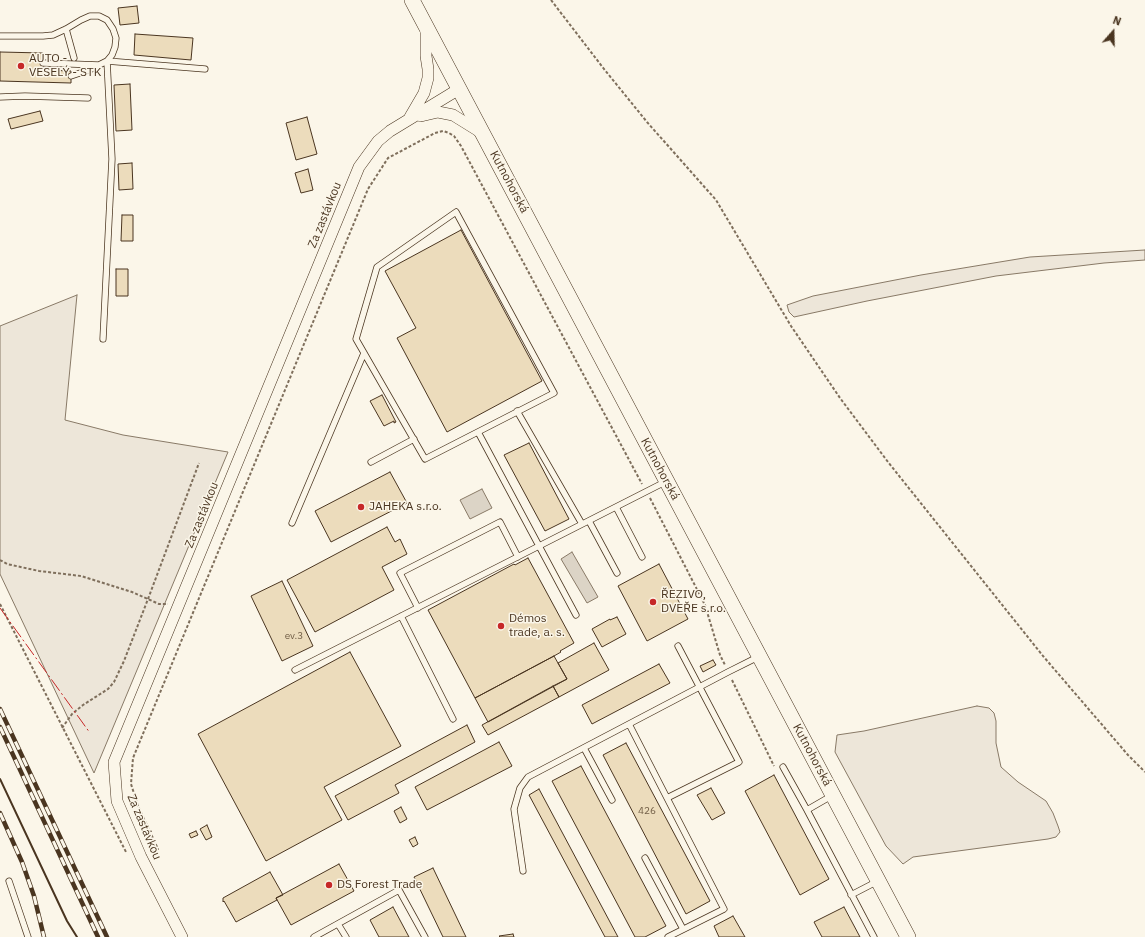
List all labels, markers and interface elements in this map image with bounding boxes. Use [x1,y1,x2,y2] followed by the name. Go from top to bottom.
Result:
[1093,12,1133,52] north arrow
[1111,13,1123,29] text: N
[29,52,101,80] place label: AUTO - VESELÝ - STK
[16,61,26,71] marker: AUTO - VESELÝ - STK
[487,148,531,216] street label: Kutnohorská
[305,180,345,250] street label: Za zastávkou
[638,435,682,503] street label: Kutnohorská
[182,480,222,550] street label: Za zastávkou
[369,500,442,514] place label: JAHEKA s.r.o.
[356,502,366,512] marker: JAHEKA s.r.o.
[661,588,726,616] place label: ŘEZIVO, DVEŘE s.r.o.
[648,597,658,607] marker: ŘEZIVO, DVEŘE s.r.o.
[509,612,565,640] place label: Démos trade, a. s.
[496,621,506,631] marker: Démos trade, a. s.
[285,630,303,642] house number: ev.3
[790,721,834,789] street label: Kutnohorská
[124,792,164,862] street label: Za zastávkou
[638,805,656,817] house number: 426
[337,878,422,892] place label: DS Forest Trade
[324,880,334,890] marker: DS Forest Trade

